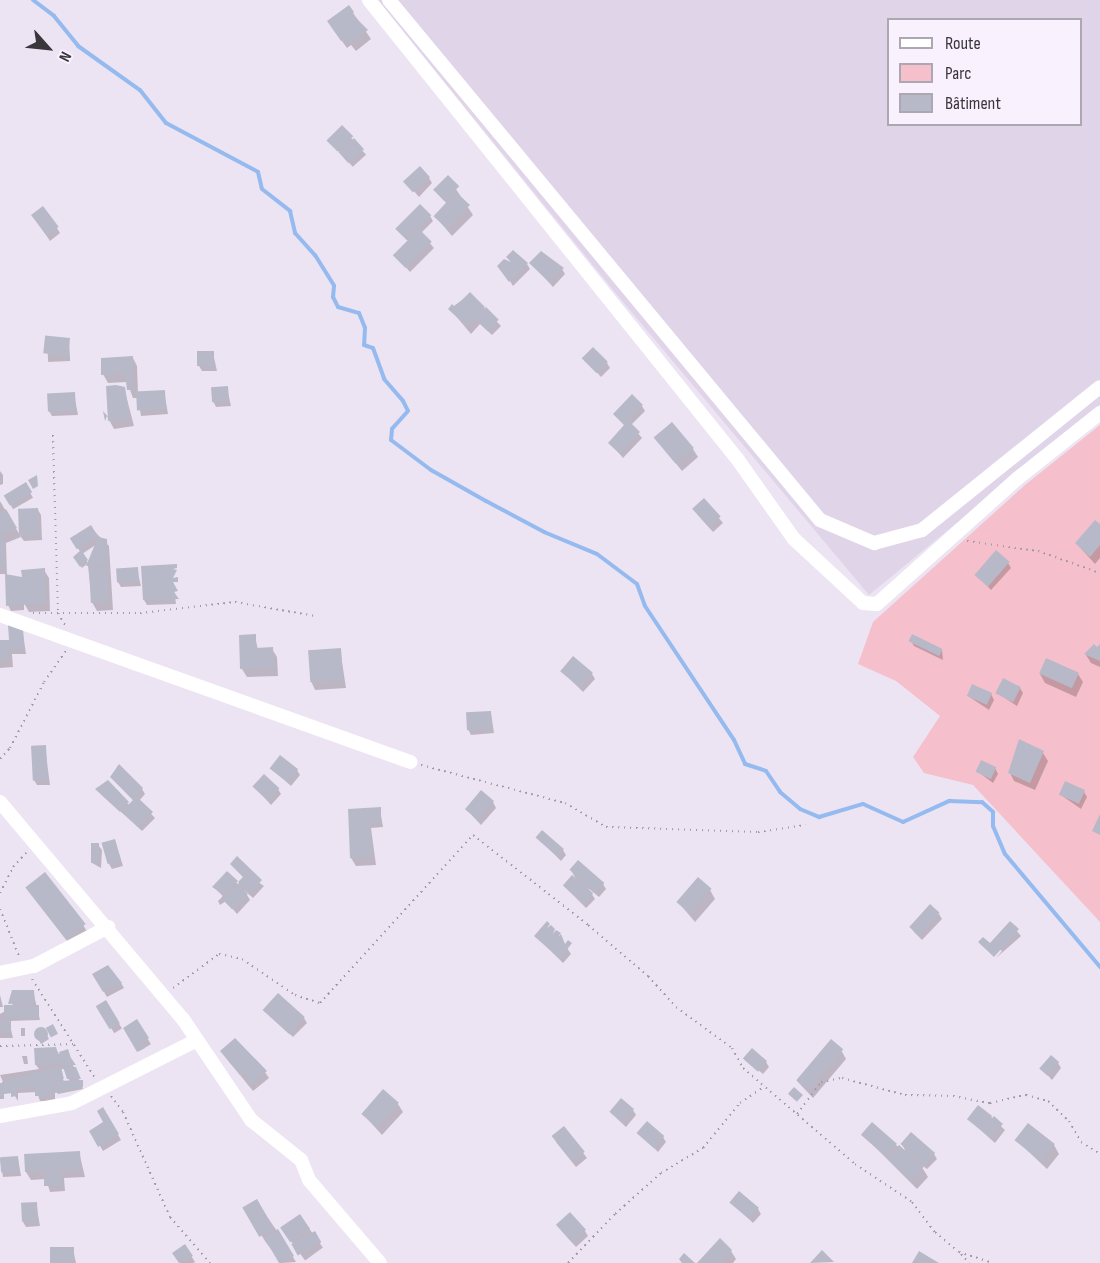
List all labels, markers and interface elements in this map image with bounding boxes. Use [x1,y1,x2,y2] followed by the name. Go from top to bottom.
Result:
[18,18,78,78] north arrow
[887,18,1082,126] legend
[945,33,981,54] text: Route
[54,48,75,65] text: N
[945,63,971,84] text: Parc
[945,93,1001,114] text: Bâtiment

